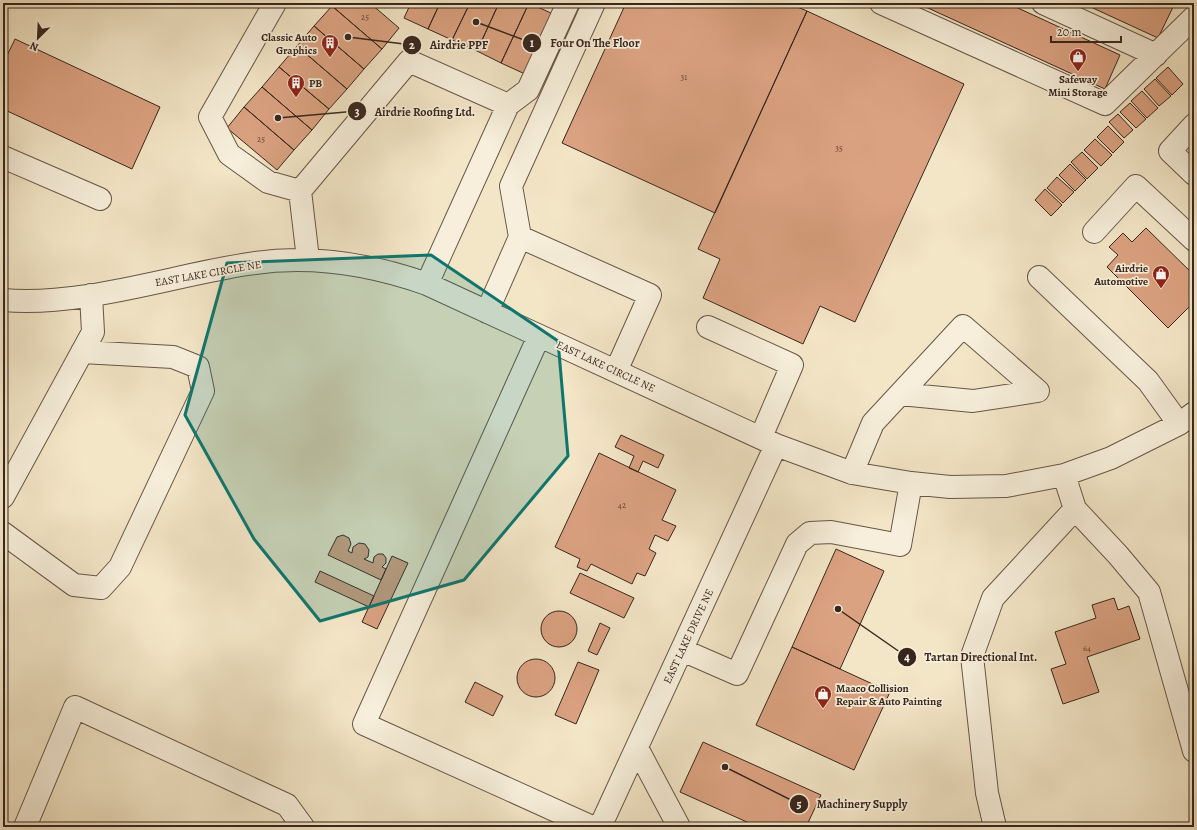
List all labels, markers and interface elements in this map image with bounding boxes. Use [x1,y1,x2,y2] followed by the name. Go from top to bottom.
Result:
[361,11,369,23] house number: 25
[18,18,58,58] north arrow
[1051,18,1121,44] scale bar
[1057,24,1081,40] text: 20 m
[261,30,317,58] place label: Classic Auto Graphics
[522,31,647,55] callout: Four On The Floor
[320,33,340,58] building icon: Classic Auto Graphics
[402,33,496,57] callout: Airdrie PPF
[530,35,535,51] text: 1
[550,35,640,51] text: Four On The Floor
[409,37,415,53] text: 2
[429,37,489,53] text: Airdrie PPF
[27,38,41,55] text: N
[1068,47,1088,72] shop icon: Safeway Mini Storage
[681,71,687,83] house number: 31
[1048,72,1108,100] place label: Safeway Mini Storage
[286,73,306,98] building icon: PB
[309,76,322,91] place label: PB
[347,99,483,123] callout: Airdrie Roofing Ltd.
[354,104,360,120] text: 3
[374,104,475,120] text: Airdrie Roofing Ltd.
[257,133,265,145] house number: 25
[835,142,843,154] house number: 35
[154,257,262,290] street label: EAST LAKE CIRCLE NE
[1093,261,1148,289] place label: Airdrie Automotive
[1151,264,1171,289] shop icon: Airdrie Automotive
[554,337,658,396] street label: EAST LAKE CIRCLE NE
[618,499,627,511] house number: 42
[660,586,717,686] street label: EAST LAKE DRIVE NE
[1083,642,1091,654] house number: 64
[897,645,1046,669] callout: Tartan Directional Int.
[904,649,910,665] text: 4
[925,649,1037,665] text: Tartan Directional Int.
[836,681,942,709] place label: Maaco Collision Repair & Auto Painting
[813,684,833,709] shop icon: Maaco Collision Repair & Auto Painting
[789,792,915,816] callout: Machinery Supply
[796,796,802,812] text: 5
[817,796,908,812] text: Machinery Supply

